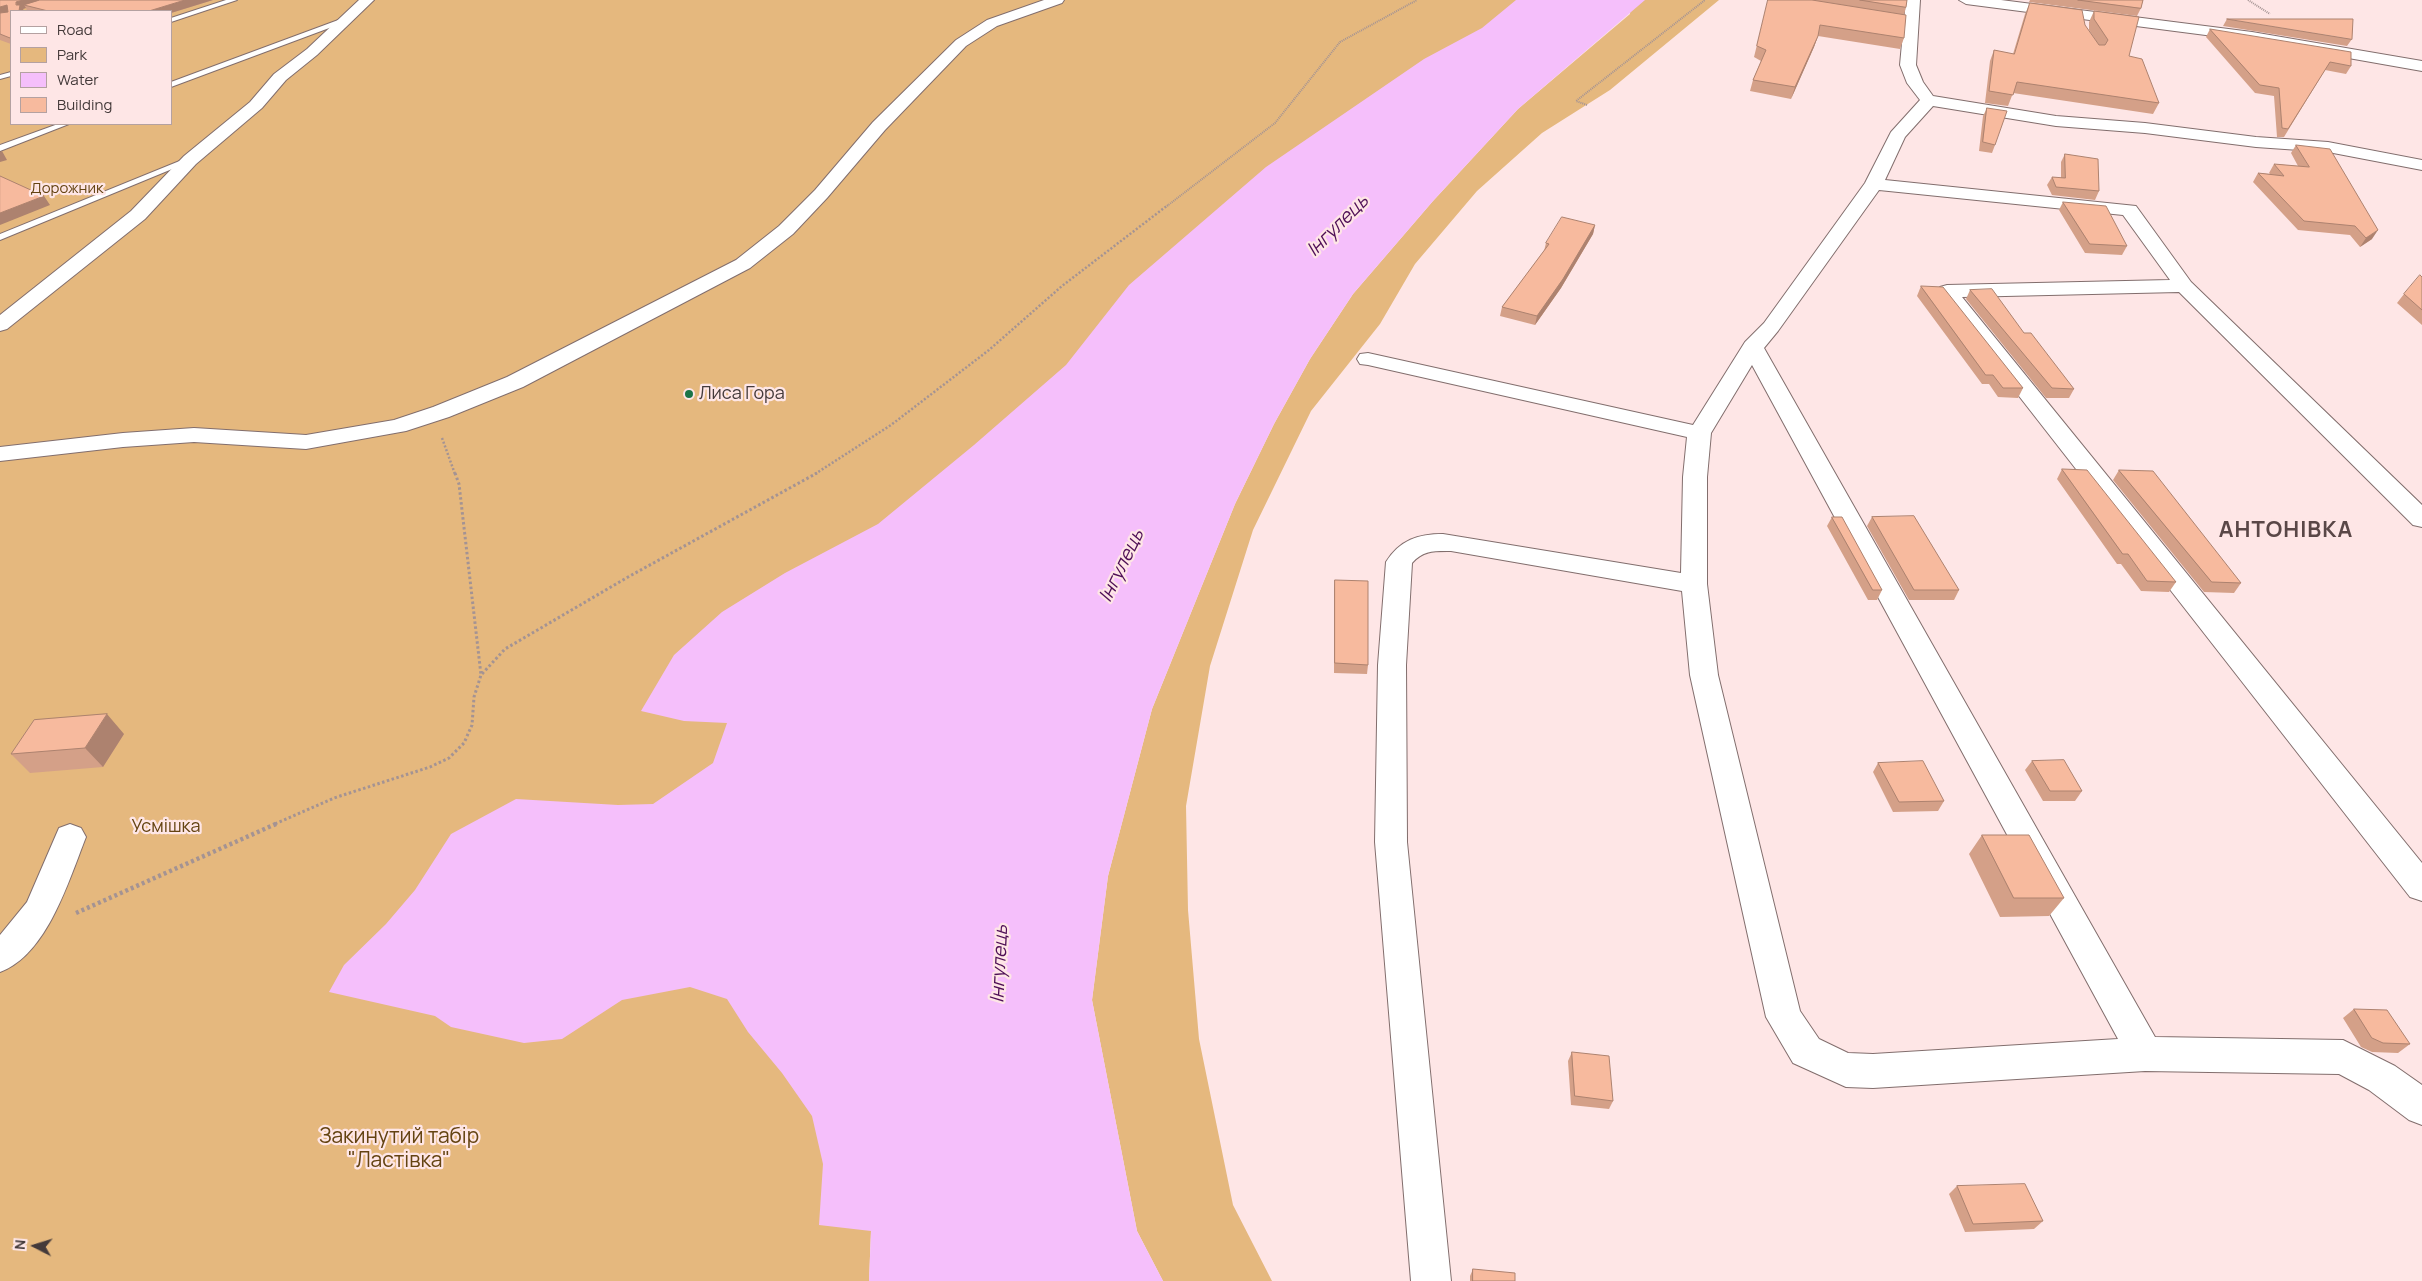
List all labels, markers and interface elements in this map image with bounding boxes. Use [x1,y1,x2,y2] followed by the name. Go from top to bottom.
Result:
[10,10,172,125] legend
[57,19,93,40] text: Road
[57,44,87,65] text: Park
[57,69,99,90] text: Water
[57,94,112,115] text: Building
[31,180,103,198] park label: Дорожник
[1302,190,1374,262] water label: Інгулець
[699,383,785,405] place label: Лиса Гора
[683,388,695,400] marker: Лиса Гора
[2218,518,2354,544] district label: АНТОНІВКА
[1095,526,1149,606] water label: Інгулець
[132,816,200,838] park label: Усмішка
[987,924,1013,1004] water label: Інгулець
[319,1124,479,1174] park label: Закинутий табір "Ластівка"
[10,1221,60,1271] north arrow
[10,1239,29,1250] text: N

